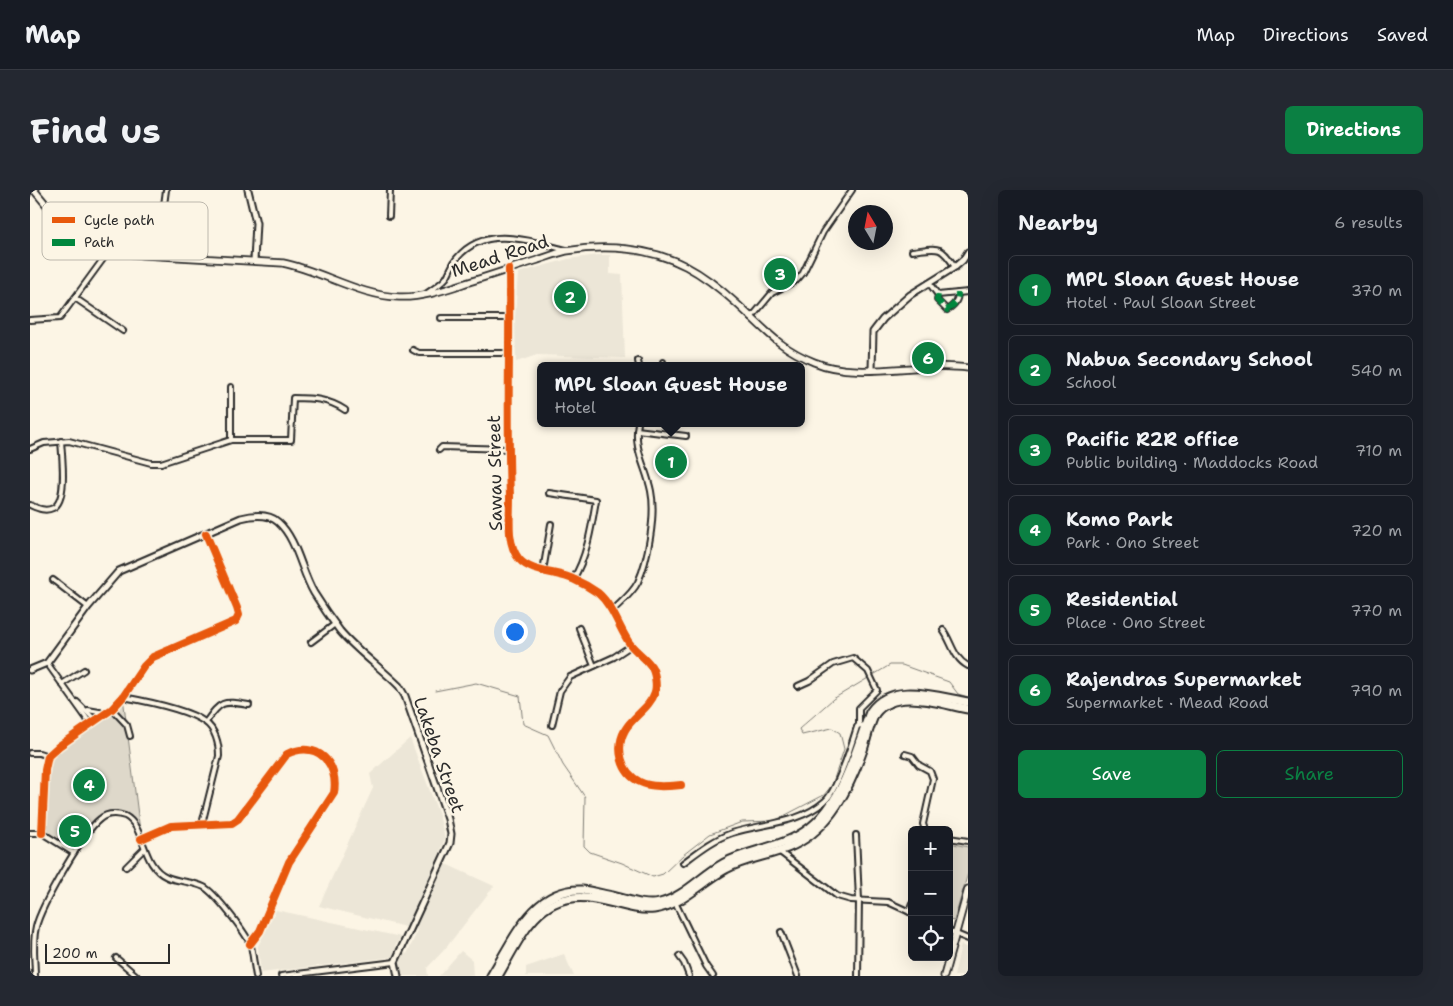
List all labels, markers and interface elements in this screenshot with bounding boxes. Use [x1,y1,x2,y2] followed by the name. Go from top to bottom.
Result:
[25,19,81,51] text: Map
[1197,23,1235,47] text: Map
[1263,23,1349,47] text: Directions
[1377,23,1428,47] text: Saved
[1285,106,1423,154] button: Directions
[30,107,161,154] text: Find us
[42,202,208,260] legend
[848,205,893,250] north arrow
[1018,209,1098,237] text: Nearby
[84,211,155,229] text: Cycle path
[1334,212,1403,233] text: 6 results
[448,229,552,283] street label: Mead Road
[84,233,115,251] text: Path
[764,255,796,293] pin: 3
[1066,267,1299,292] text: MPL Sloan Guest House
[554,278,586,316] pin: 2
[1031,280,1039,301] text: 1
[1351,280,1402,301] text: 370 m
[1066,292,1256,313] text: Hotel · Paul Sloan Street
[912,339,944,377] pin: 6
[1066,347,1313,372] text: Nabua Secondary School
[1029,360,1041,381] text: 2
[1351,360,1402,381] text: 540 m
[537,362,805,427] popup
[554,372,788,397] text: MPL Sloan Guest House
[1066,372,1116,393] text: School
[554,397,596,418] text: Hotel
[482,415,508,531] street label: Sawau Street
[1066,427,1239,452] text: Pacific R2R office
[1029,440,1041,461] text: 3
[1355,440,1402,461] text: 710 m
[655,443,687,481] pin: 1
[1066,452,1318,473] text: Public building · Maddocks Road
[1066,507,1173,532] text: Komo Park
[1029,520,1041,541] text: 4
[1351,520,1402,541] text: 720 m
[1066,532,1199,553] text: Park · Ono Street
[1066,587,1178,612] text: Residential
[1030,600,1040,621] text: 5
[1350,600,1402,621] text: 770 m
[1066,612,1206,633] text: Place · Ono Street
[502,619,528,645] your location
[1066,667,1302,692] text: Rajendras Supermarket
[1029,680,1041,701] text: 6
[1350,680,1402,701] text: 790 m
[1066,692,1269,713] text: Supermarket · Mead Road
[408,694,470,816] street label: Lakeba Street
[1018,750,1206,798] button: Save
[1216,750,1403,798] button: Share
[73,766,105,804] pin: 4
[59,812,91,850] pin: 5
[908,826,953,961] map controls
[908,826,953,871] button: +
[908,871,953,916] button: −
[908,916,953,961] button: locate
[45,941,170,964] scale bar
[52,944,98,962] text: 200 m

